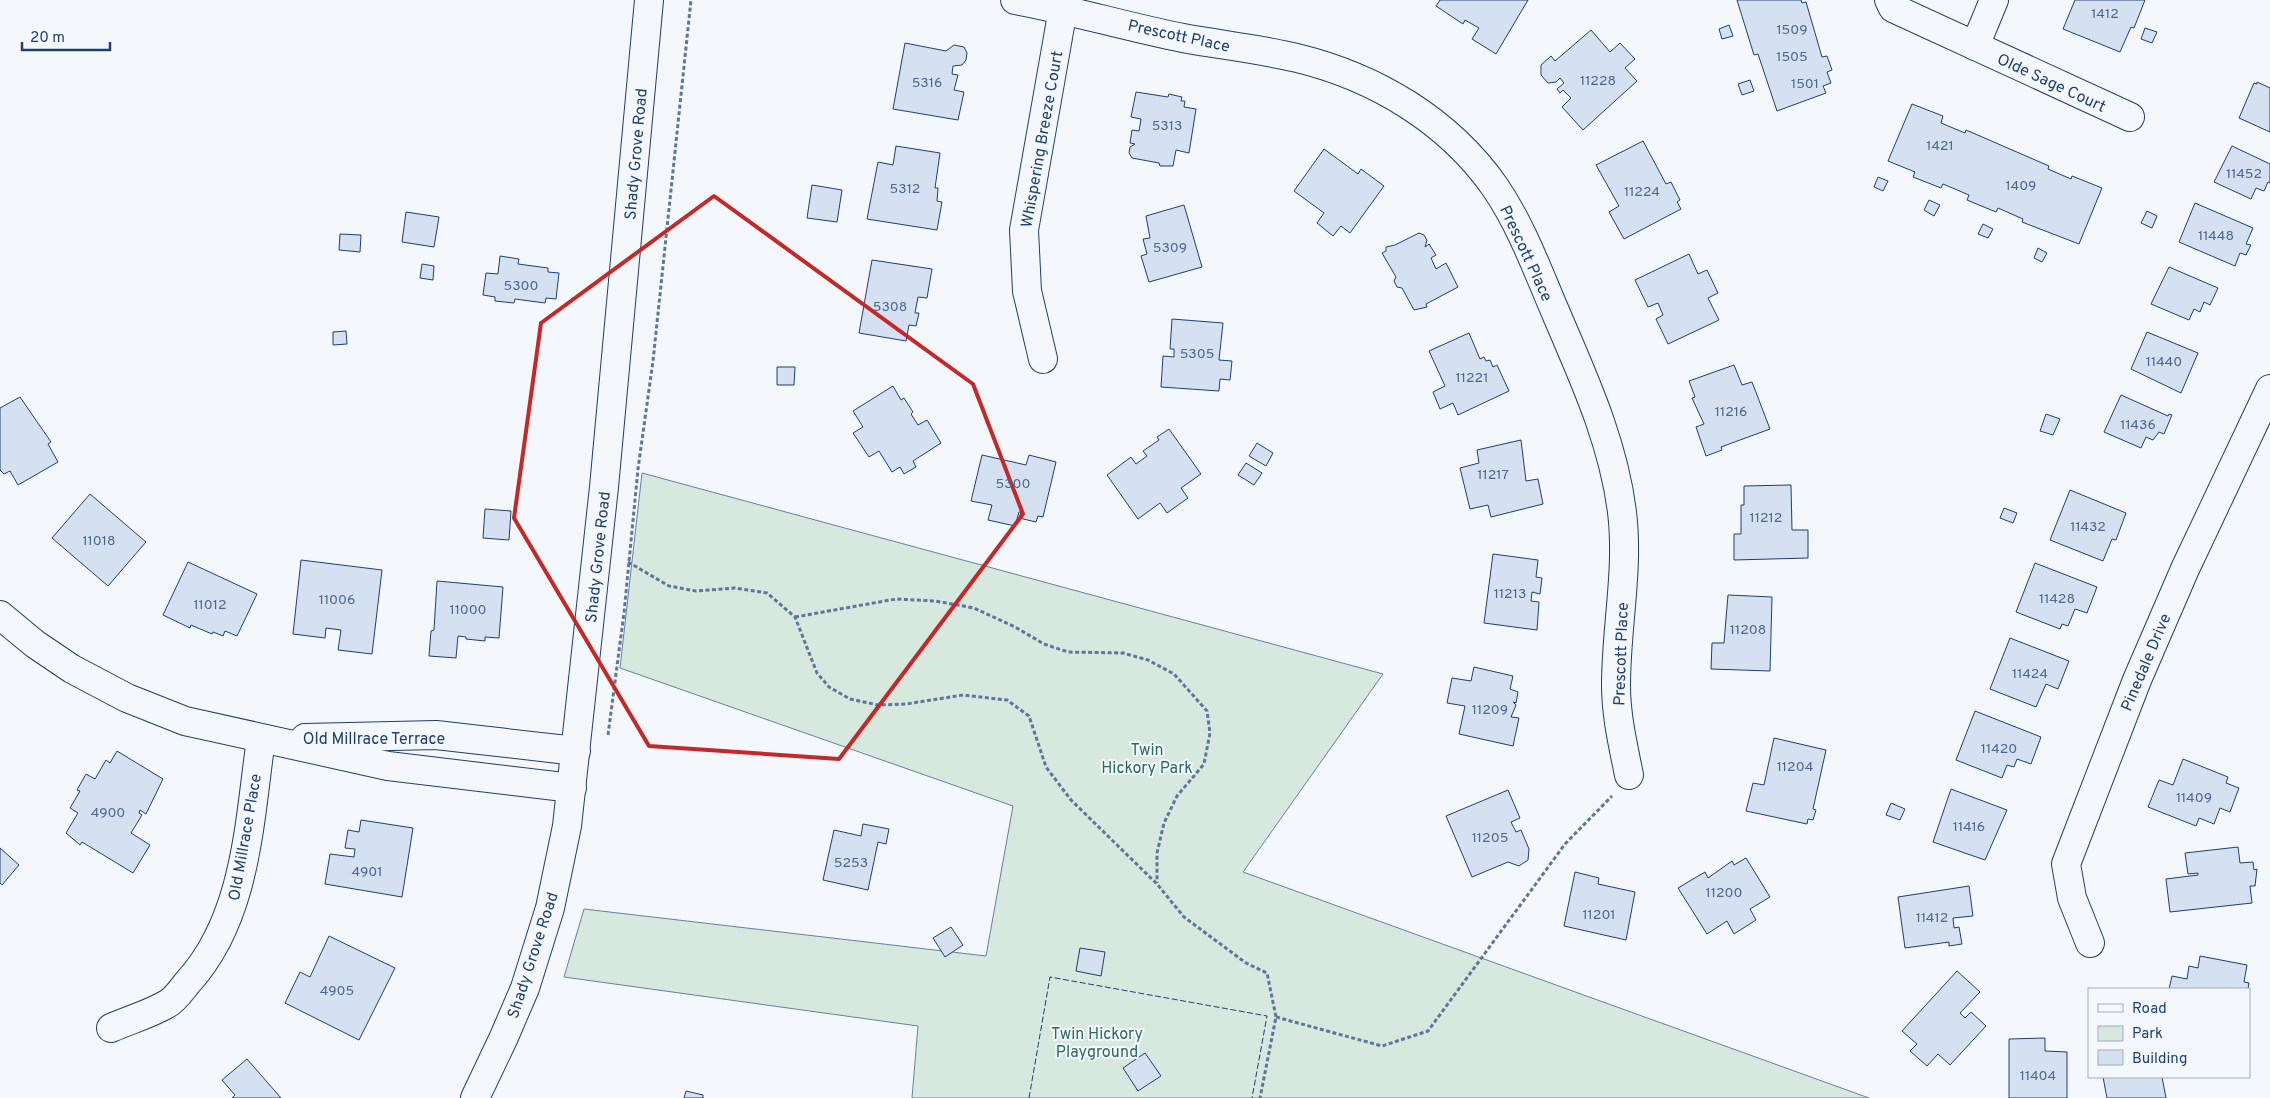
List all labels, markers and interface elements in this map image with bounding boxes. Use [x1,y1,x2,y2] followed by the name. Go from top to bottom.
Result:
[2091,6,2119,23] house number: 1412
[1126,16,1231,58] street label: Prescott Place
[22,20,110,52] scale bar
[1776,22,1808,39] house number: 1509
[30,29,65,48] text: 20 m
[1018,49,1068,229] street label: Whispering Breeze Court
[1776,49,1808,66] house number: 1505
[1994,50,2109,118] street label: Olde Sage Court
[1580,73,1616,90] house number: 11228
[912,75,942,92] house number: 5316
[1791,76,1819,93] house number: 1501
[621,88,653,221] street label: Shady Grove Road
[1152,118,1182,135] house number: 5313
[1926,138,1954,155] house number: 1421
[2226,166,2262,183] house number: 11452
[2006,178,2036,195] house number: 1409
[890,181,920,198] house number: 5312
[1624,184,1660,201] house number: 11224
[1494,203,1556,305] street label: Prescott Place
[2198,228,2234,245] house number: 11448
[1153,240,1187,257] house number: 5309
[504,278,538,295] house number: 5300
[873,299,907,316] house number: 5308
[1180,346,1214,363] house number: 5305
[2146,354,2182,371] house number: 11440
[1456,370,1488,387] house number: 11221
[1715,404,1747,421] house number: 11216
[2120,417,2156,434] house number: 11436
[1477,467,1509,484] house number: 11217
[996,476,1030,493] house number: 5300
[582,491,616,624] street label: Shady Grove Road
[1750,510,1782,527] house number: 11212
[2070,519,2106,536] house number: 11432
[82,533,116,550] house number: 11018
[1494,586,1526,603] house number: 11213
[2039,591,2075,608] house number: 11428
[319,592,355,609] house number: 11006
[193,597,227,614] house number: 11012
[449,602,487,619] house number: 11000
[1610,602,1634,706] street label: Prescott Place
[2117,611,2176,715] street label: Pinedale Drive
[1730,622,1766,639] house number: 11208
[2012,666,2048,683] house number: 11424
[1472,702,1508,719] house number: 11209
[303,730,445,750] street label: Old Millrace Terrace
[1101,741,1193,779] park label: Twin Hickory Park
[1981,741,2017,758] house number: 11420
[1777,759,1813,776] house number: 11204
[225,772,267,902] street label: Old Millrace Place
[2176,790,2212,807] house number: 11409
[91,805,125,822] house number: 4900
[1953,819,1985,836] house number: 11416
[1472,830,1508,847] house number: 11205
[834,855,868,872] house number: 5253
[352,864,382,881] house number: 4901
[1706,885,1742,902] house number: 11200
[504,890,564,1021] street label: Shady Grove Road
[1582,907,1616,924] house number: 11201
[1916,910,1948,927] house number: 11412
[320,983,354,1000] house number: 4905
[2088,988,2250,1078] legend
[2132,1000,2167,1019] text: Road
[1051,1025,1143,1063] park label: Twin Hickory Playground
[2132,1025,2163,1044] text: Park
[2132,1050,2187,1069] text: Building
[2020,1068,2056,1085] house number: 11404

